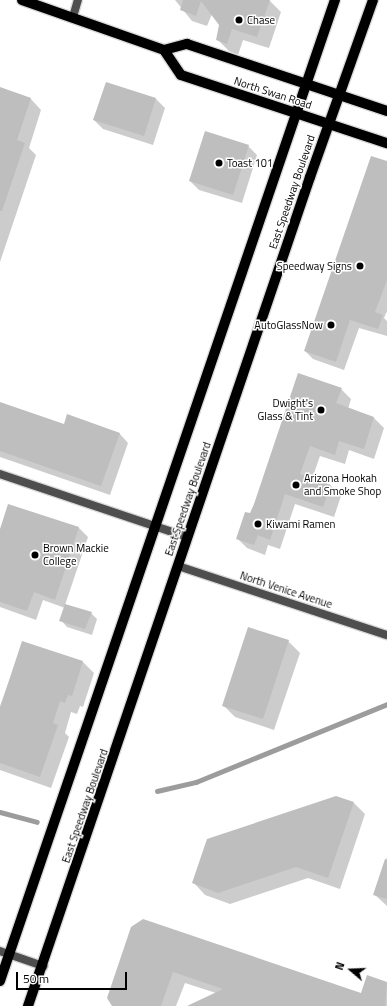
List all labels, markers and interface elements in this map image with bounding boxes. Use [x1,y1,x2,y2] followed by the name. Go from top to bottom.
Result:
[247,13,275,27] place label: Chase
[234,15,244,25] marker: Chase
[232,74,314,112] street label: North Swan Road
[266,133,318,251] street label: East Speedway Boulevard
[227,156,273,170] place label: Toast 101
[214,158,224,168] marker: Toast 101
[277,259,352,273] place label: Speedway Signs
[355,261,365,271] marker: Speedway Signs
[254,318,323,332] place label: AutoGlassNow
[326,320,336,330] marker: AutoGlassNow
[258,397,313,423] place label: Dwight's Glass & Tint
[316,405,326,415] marker: Dwight's Glass & Tint
[162,440,214,558] street label: East Speedway Boulevard
[304,472,381,498] place label: Arizona Hookah and Smoke Shop
[291,480,301,490] marker: Arizona Hookah and Smoke Shop
[266,517,335,531] place label: Kiwami Ramen
[253,519,263,529] marker: Kiwami Ramen
[43,542,109,568] place label: Brown Mackie College
[30,550,40,560] marker: Brown Mackie College
[238,569,334,611] street label: North Venice Avenue
[59,747,111,865] street label: East Speedway Boulevard
[331,950,371,990] north arrow
[331,960,348,972] text: N
[18,964,129,990] scale bar
[23,969,49,988] text: 50 m

